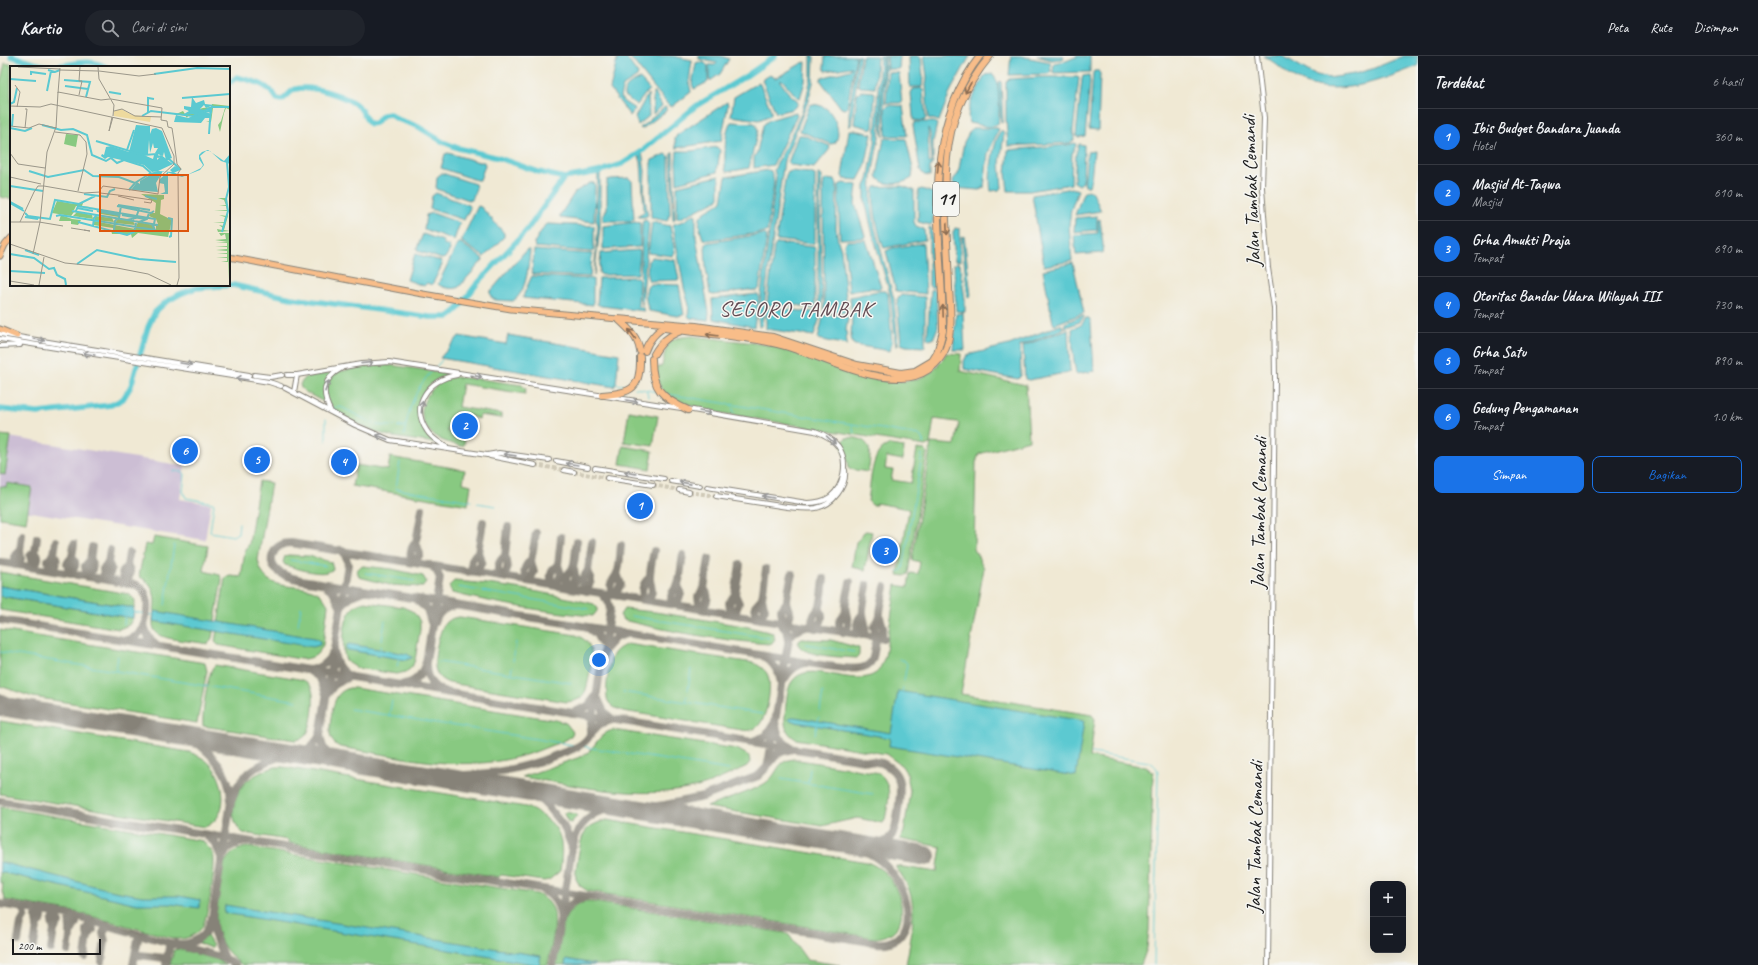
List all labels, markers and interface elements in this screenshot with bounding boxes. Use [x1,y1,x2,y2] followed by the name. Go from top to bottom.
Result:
[85,10,365,46] search box
[20,16,61,40] text: Kartio
[99,17,121,39] icon: search
[131,18,186,37] text: Cari di sini
[1607,19,1628,36] text: Peta
[1650,19,1672,36] text: Rute
[1694,19,1738,36] text: Disimpan
[10,66,230,286] inset map
[1434,72,1484,93] text: Terdekat
[1712,74,1742,90] text: 6 hasil
[963,82,971,94] one-way arrow
[1236,112,1266,268] street label: Jalan Tambak Cemandi
[1472,119,1620,138] text: Ibis Budget Bandara Juanda
[1444,129,1450,145] text: 1
[1714,129,1742,145] text: 360 m
[1472,138,1495,154] text: Hotel
[935,161,942,174] one-way arrow
[1472,175,1560,194] text: Masjid At-Taqwa
[933,182,959,216] road number: 11
[1444,185,1450,201] text: 2
[1714,185,1742,201] text: 610 m
[1472,194,1502,210] text: Masjid
[943,222,950,235] one-way arrow
[1472,231,1569,250] text: Grha Amukti Praja
[1444,241,1450,257] text: 3
[1714,241,1742,257] text: 690 m
[1472,250,1503,266] text: Tempat
[1472,287,1660,306] text: Otoritas Bandar Udara Wilayah III
[719,295,876,323] district label: SEGORO TAMBAK
[1444,297,1450,313] text: 4
[1714,297,1742,313] text: 730 m
[939,305,946,318] one-way arrow
[1472,306,1503,322] text: Tempat
[628,328,636,339] one-way arrow
[706,331,719,339] one-way arrow
[32,336,45,344] one-way arrow
[1472,343,1526,362] text: Grha Satu
[83,350,96,358] one-way arrow
[1444,353,1450,369] text: 5
[1714,353,1742,369] text: 890 m
[360,359,373,367] one-way arrow
[179,360,192,368] one-way arrow
[1472,362,1503,378] text: Tempat
[469,372,482,380] one-way arrow
[236,375,249,383] one-way arrow
[323,380,331,392] one-way arrow
[625,397,638,405] one-way arrow
[1472,399,1578,418] text: Gedung Pengamanan
[418,401,425,414] one-way arrow
[698,409,711,417] one-way arrow
[1444,409,1450,425] text: 6
[1712,409,1742,425] text: 1.0 km
[452,411,478,441] pin: 2
[1472,418,1503,434] text: Tempat
[377,432,389,440] one-way arrow
[825,435,836,444] one-way arrow
[1245,435,1273,590] street label: Jalan Tambak Cemandi
[172,436,198,466] pin: 6
[244,445,270,475] pin: 5
[331,447,357,477] pin: 4
[504,451,517,459] one-way arrow
[1434,456,1584,493] button: Simpan
[1592,456,1742,493] button: Bagikan
[566,460,579,468] one-way arrow
[623,469,636,477] one-way arrow
[679,479,692,487] one-way arrow
[627,491,653,521] pin: 1
[762,493,775,501] one-way arrow
[872,536,898,566] pin: 3
[589,650,609,670] your location
[1241,759,1269,914] street label: Jalan Tambak Cemandi
[1370,881,1406,953] map controls
[1370,881,1406,917] button: +
[1370,917,1406,953] button: −
[12,937,101,956] scale bar
[18,939,42,953] text: 200 m

